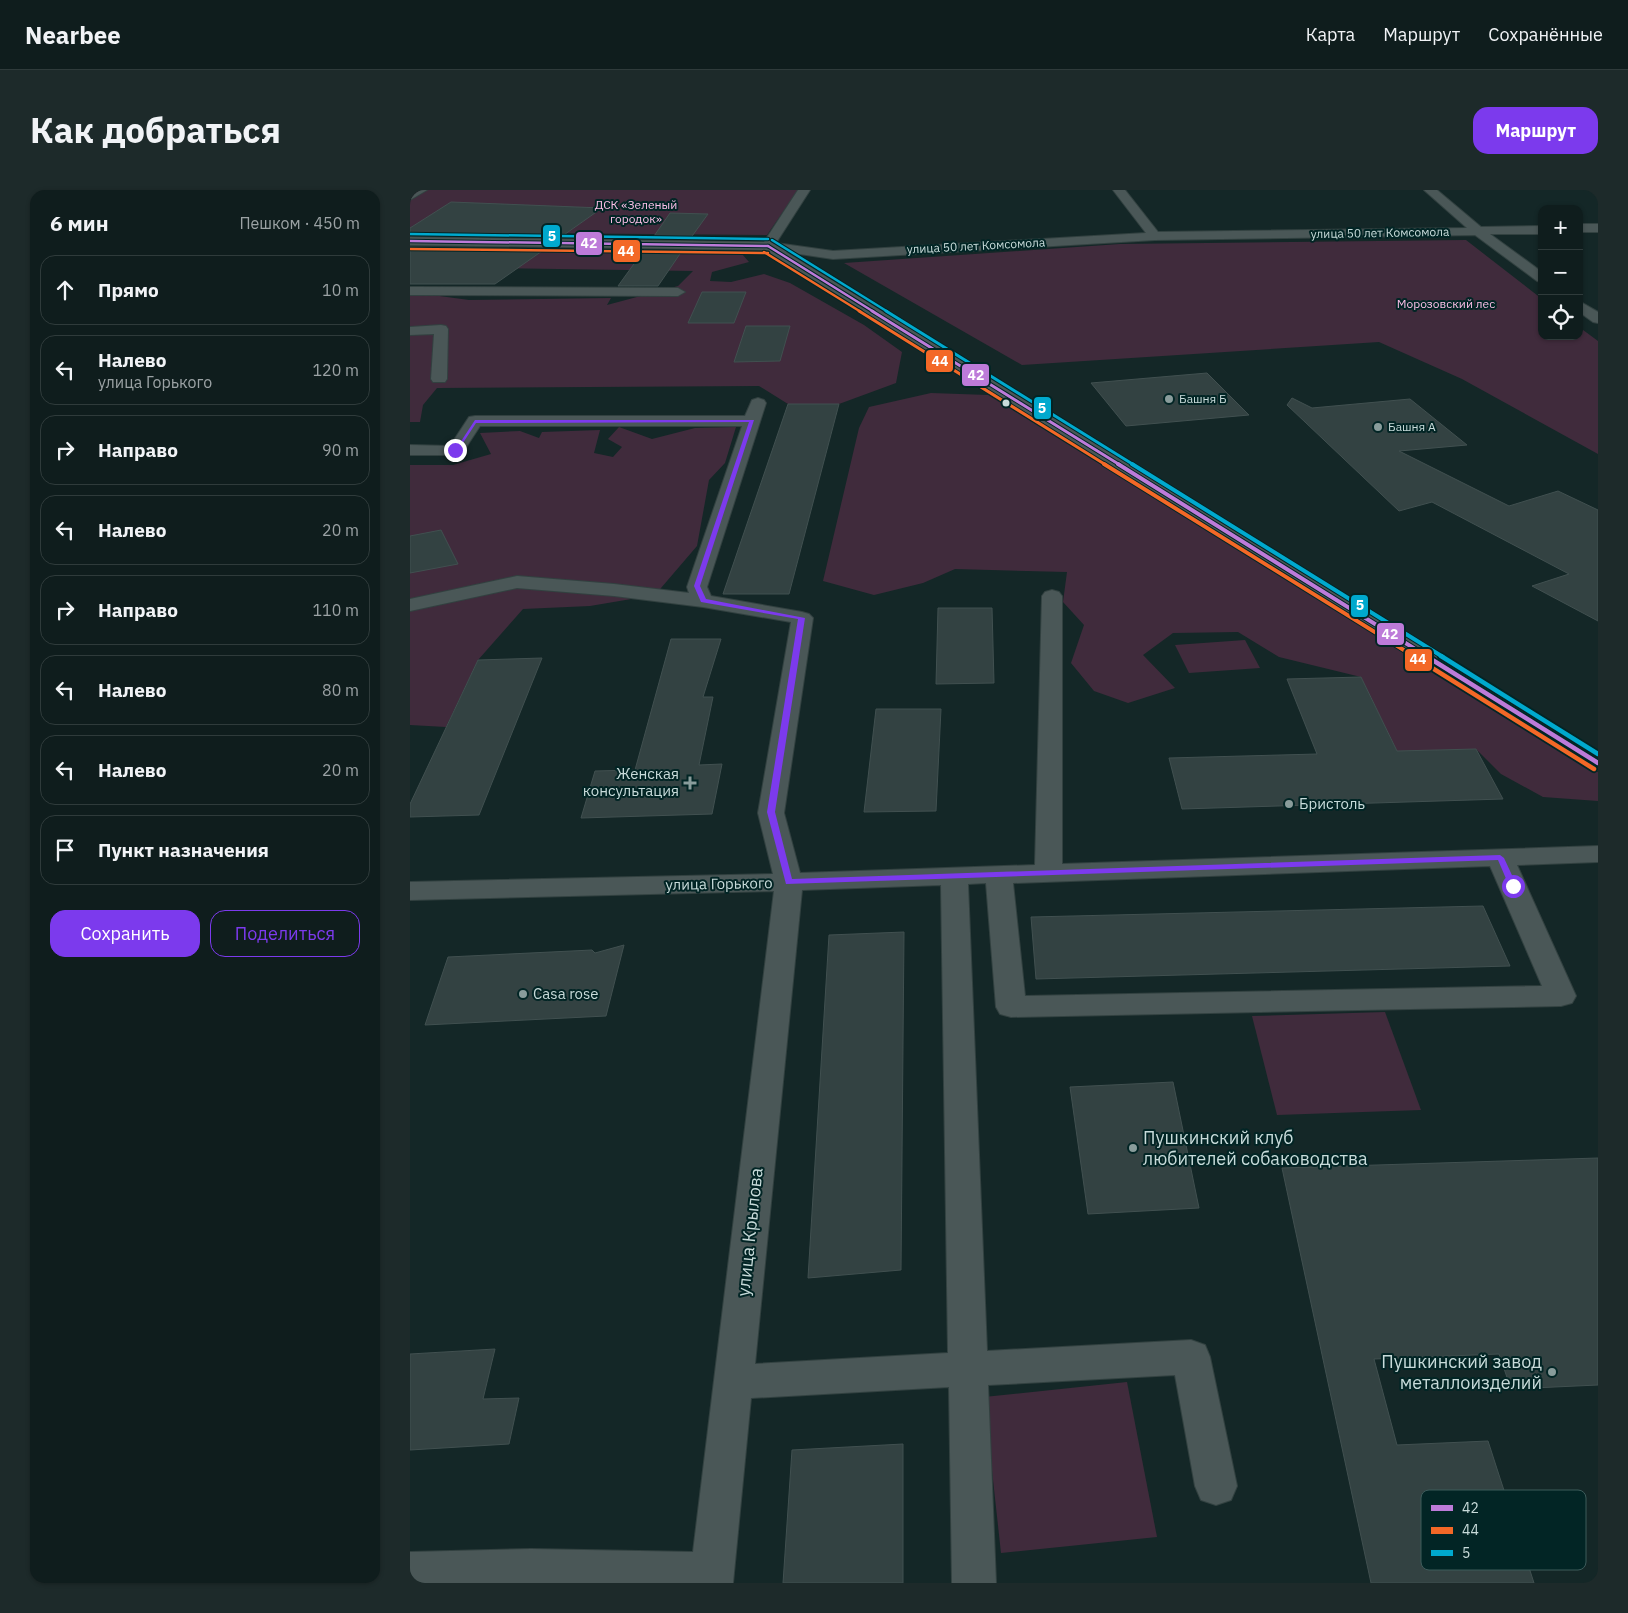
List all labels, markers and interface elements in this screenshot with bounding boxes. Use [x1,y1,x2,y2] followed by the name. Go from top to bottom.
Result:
[25,19,121,51] text: Nearbee
[1306,23,1355,46] text: Карта
[1383,23,1460,46] text: Маршрут
[1488,23,1603,46] text: Сохранённые
[30,107,281,153] text: Как добраться
[1473,107,1598,154] button: Маршрут
[595,197,677,226] park label: ДСК «Зеленый городок»
[1538,205,1583,340] map controls
[1538,205,1583,250] button: +
[50,209,109,237] text: 6 мин
[239,213,360,233] text: Пешком · 450 m
[542,224,561,248] line badge: 5
[1311,224,1450,241] street label: улица 50 лет Комсомола
[548,227,556,245] text: 5
[575,231,603,256] line badge: 42
[581,234,597,252] text: 42
[906,234,1046,257] street label: улица 50 лет Комсомола
[612,239,641,263] line badge: 44
[618,242,634,260] text: 44
[1538,250,1583,295] button: −
[51,276,79,304] icon: ahead
[98,278,159,302] text: Прямо
[322,280,359,300] text: 10 m
[1538,295,1583,340] button: locate
[1397,296,1495,311] park label: Морозовский лес
[98,348,167,372] text: Налево
[925,349,954,373] line badge: 44
[932,352,948,370] text: 44
[51,356,79,384] icon: left
[312,360,359,380] text: 120 m
[961,363,990,387] line badge: 42
[968,366,984,384] text: 42
[98,372,212,392] text: улица Горького
[1179,391,1227,406] place label: Башня Б
[1163,393,1175,405] marker: Башня Б
[1033,396,1052,420] line badge: 5
[1001,398,1011,408] unlabelled marker
[1038,399,1046,417] text: 5
[1388,419,1436,434] place label: Башня А
[1372,421,1384,433] marker: Башня А
[51,436,79,464] icon: right
[98,438,178,462] text: Направо
[444,439,467,462] route end
[322,440,359,460] text: 90 m
[51,516,79,544] icon: left
[98,518,167,542] text: Налево
[322,520,359,540] text: 20 m
[1350,594,1369,618] line badge: 5
[51,596,79,624] icon: right
[1356,596,1364,614] text: 5
[98,598,178,622] text: Направо
[312,600,359,620] text: 110 m
[1376,622,1405,646] line badge: 42
[1382,625,1398,643] text: 42
[1404,648,1433,672] line badge: 44
[1410,650,1426,668] text: 44
[51,676,79,704] icon: left
[98,678,167,702] text: Налево
[322,680,359,700] text: 80 m
[51,756,79,784] icon: left
[98,758,167,782] text: Налево
[322,760,359,780] text: 20 m
[583,764,679,800] place label: Женская консультация
[683,776,697,790] marker: Женская консультация
[1299,794,1365,813] place label: Бристоль
[1283,798,1295,810] marker: Бристоль
[51,836,79,864] icon: arrive
[98,838,269,862] text: Пункт назначения
[665,873,773,894] street label: улица Горького
[1502,875,1525,898] route start
[50,910,200,957] button: Сохранить
[210,910,360,957] button: Поделиться
[533,984,599,1003] place label: Casa rose
[517,988,529,1000] marker: Casa rose
[1143,1126,1368,1170] place label: Пушкинский клуб любителей собаководства
[1127,1142,1139,1154] marker: Пушкинский клуб любителей собаководства
[731,1166,768,1297] street label: улица Крылова
[1381,1350,1542,1394] place label: Пушкинский завод металлоизделий
[1546,1366,1558,1378] marker: Пушкинский завод металлоизделий
[1421,1490,1586,1570] legend
[1462,1499,1479,1517] text: 42
[1462,1521,1479,1539] text: 44
[1462,1544,1470,1562] text: 5

